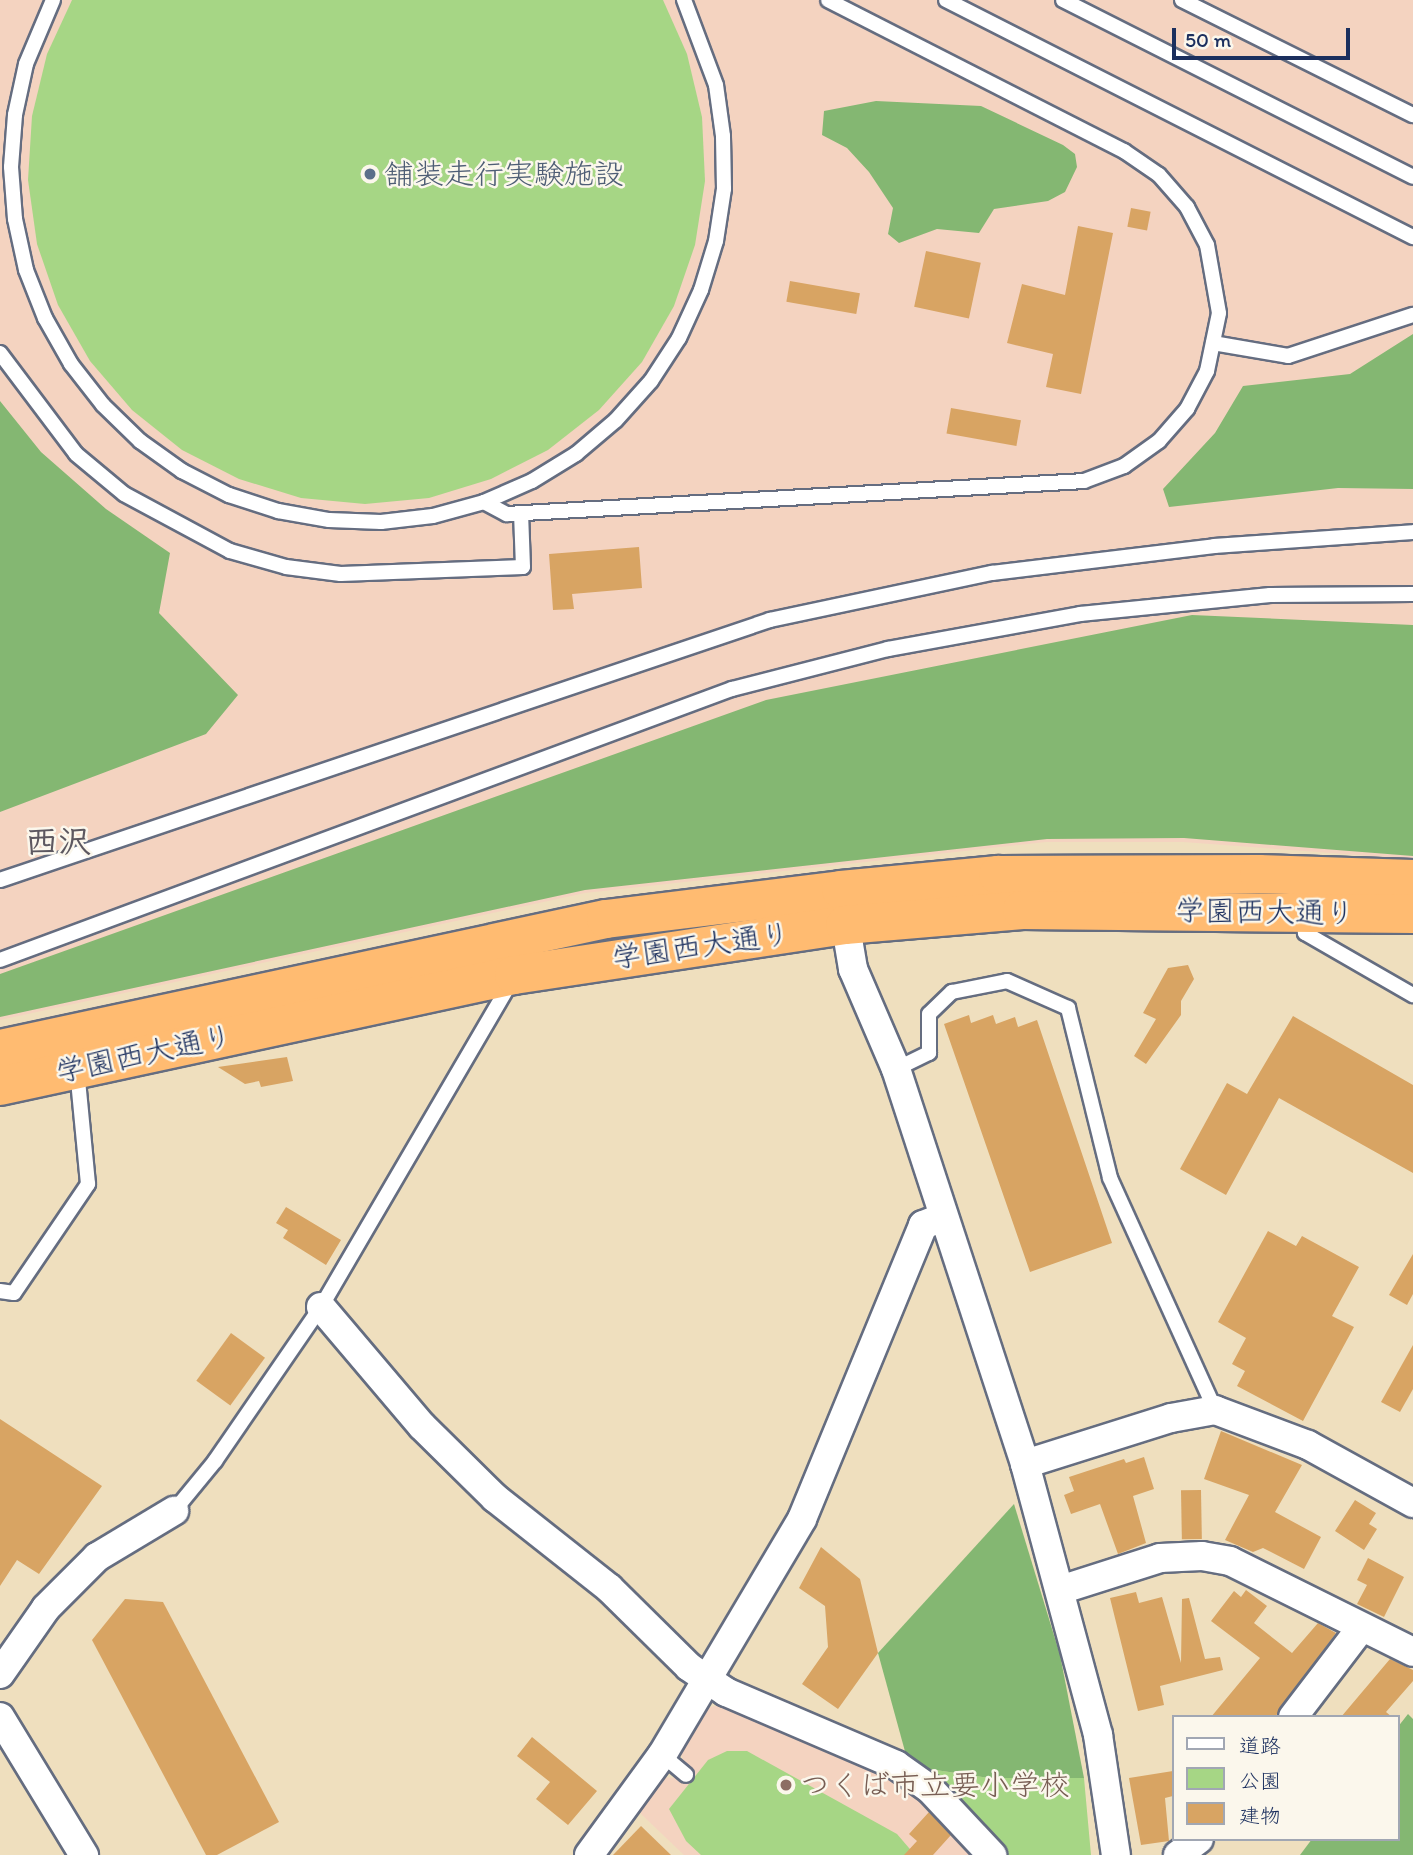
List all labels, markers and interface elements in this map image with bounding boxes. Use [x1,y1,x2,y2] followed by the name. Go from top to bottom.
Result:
[1175,14,1354,58] scale bar
[1185,27,1231,52] text: 50 m
[384,156,624,192] place label: 舗装走行実験施設
[362,166,378,182] marker: 舗装走行実験施設
[25,822,91,862] district label: 西沢
[1175,892,1355,932] street label: 学園西大通り
[609,916,793,976] street label: 学園西大通り
[52,1018,236,1090] street label: 学園西大通り
[1172,1715,1399,1841] legend
[1239,1733,1281,1758] text: 道路
[800,1767,1070,1803] place label: つくば市立要小学校
[1239,1768,1281,1793] text: 公園
[778,1777,794,1793] marker: つくば市立要小学校
[1239,1803,1281,1828] text: 建物

